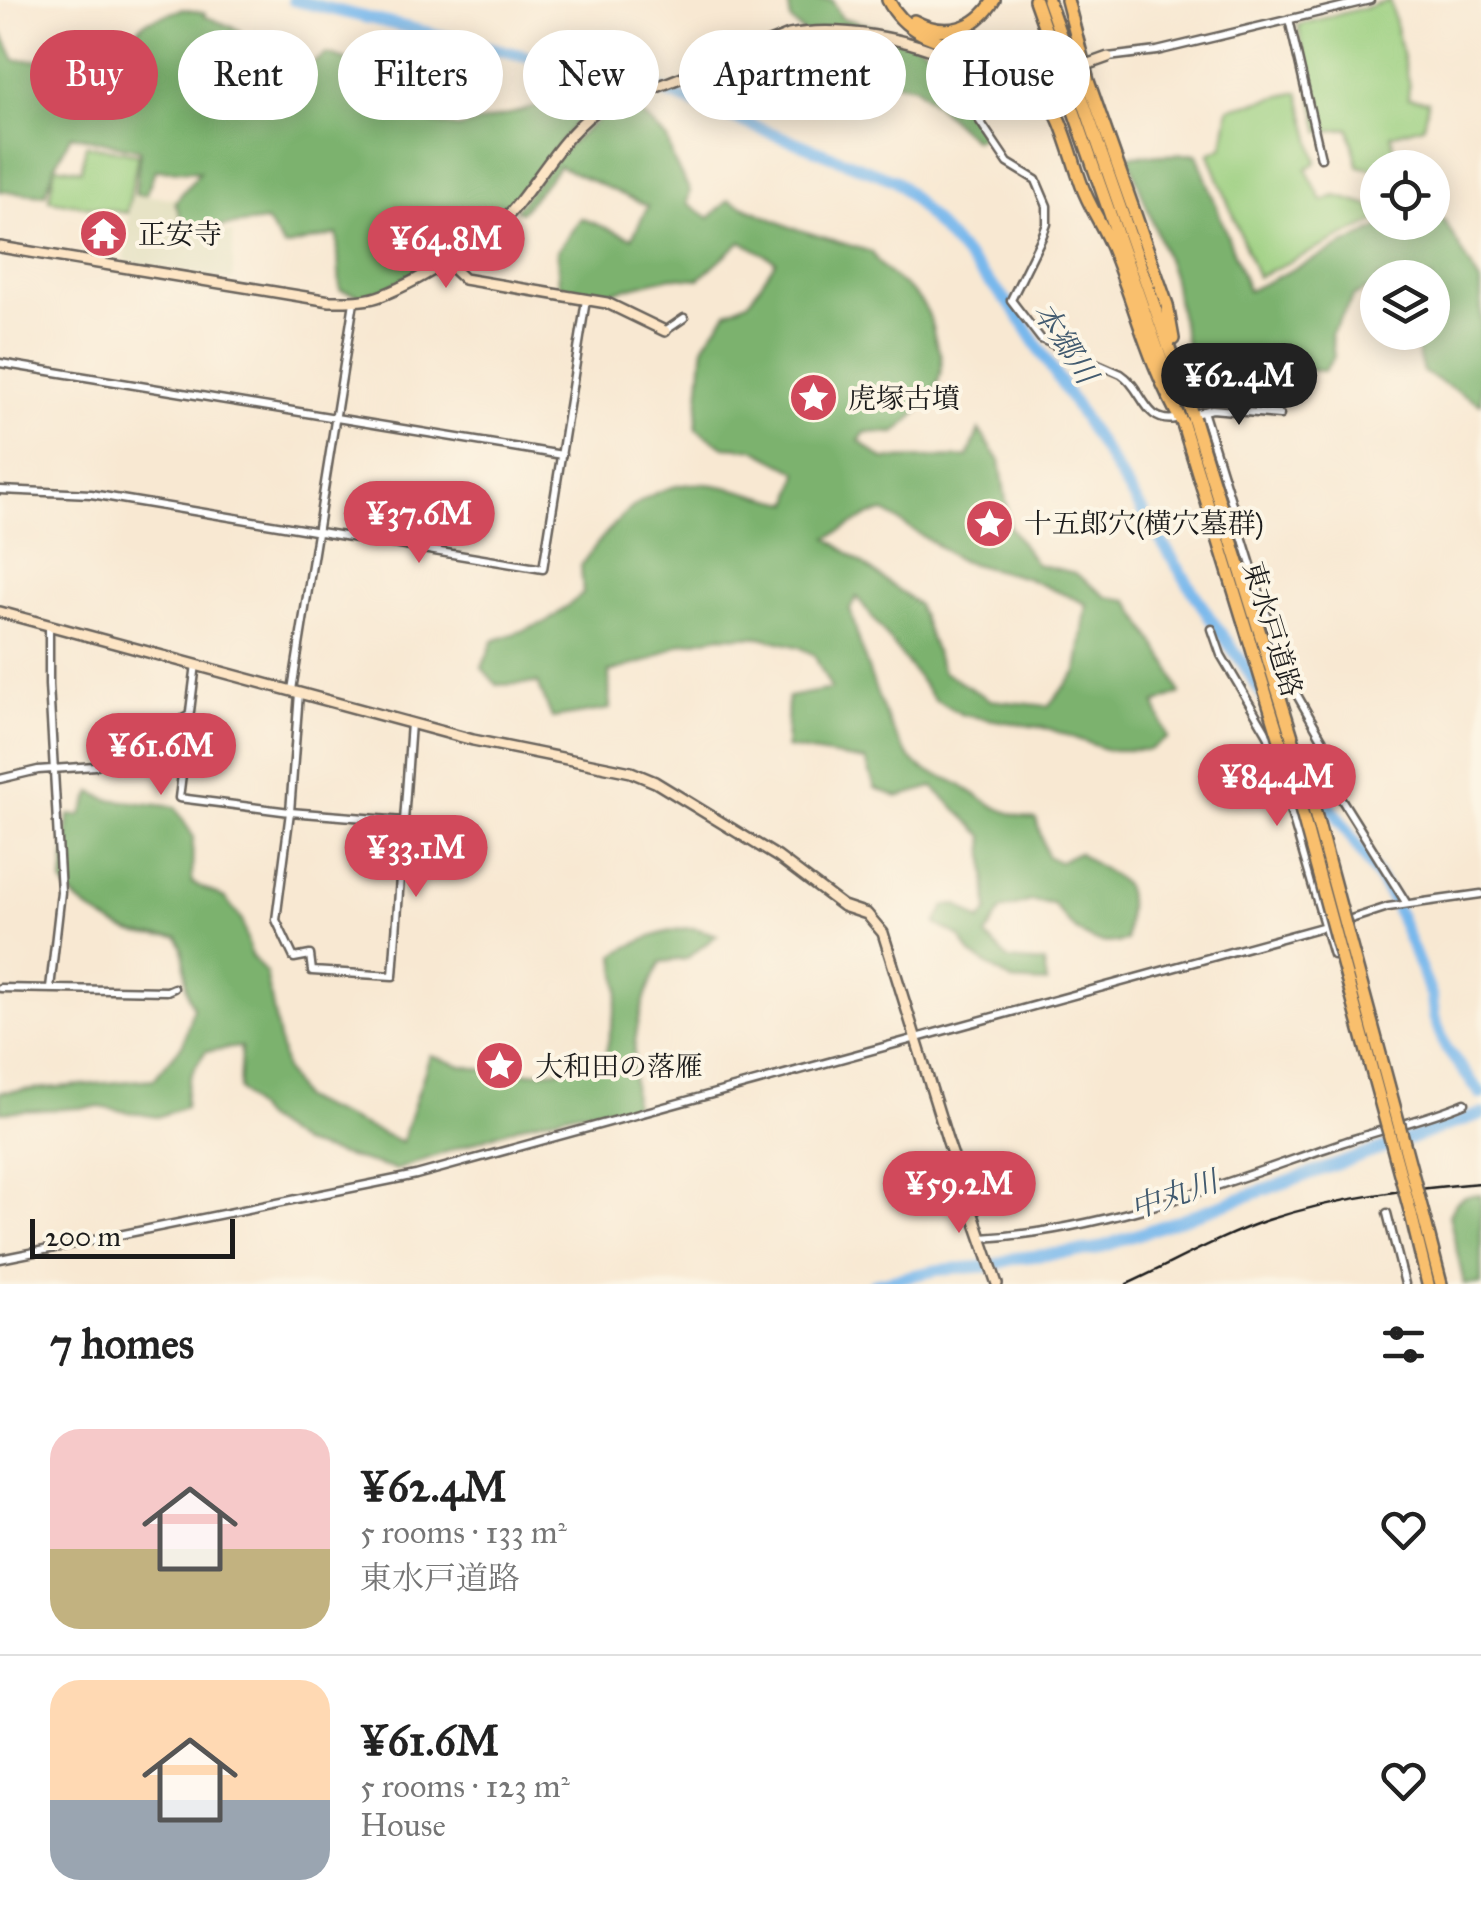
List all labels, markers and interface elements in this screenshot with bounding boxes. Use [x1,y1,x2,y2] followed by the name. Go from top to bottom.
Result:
[30,30,158,120] chip: Buy
[178,30,318,120] chip: Rent
[338,30,503,120] chip: Filters
[523,30,659,120] chip: New
[679,30,906,120] chip: Apartment
[926,30,1090,120] chip: House
[1360,150,1450,350] map controls
[1360,150,1450,240] button: locate
[365,206,527,291] pin: ¥64.8M
[77,208,129,260] temple icon: 正安寺
[138,217,222,252] place label: 正安寺
[390,219,502,258] text: ¥64.8M
[1360,260,1450,350] button: layers
[1025,295,1106,393] water label: 本郷川
[1158,343,1320,428] pin: ¥62.4M
[1183,356,1295,395] text: ¥62.4M
[787,372,839,424] place icon: 虎塚古墳
[848,381,960,416] place label: 虎塚古墳
[338,481,500,566] pin: ¥37.6M
[366,494,472,533] text: ¥37.6M
[963,497,1015,549] place icon: 十五郎穴(横穴墓群)
[1024,506,1264,541] place label: 十五郎穴(横穴墓群)
[1235,557,1310,701] street label: 東水戸道路
[80,713,242,798] pin: ¥61.6M
[108,726,214,765] text: ¥61.6M
[1196,744,1358,829] pin: ¥84.4M
[1220,757,1334,796] text: ¥84.4M
[335,815,497,900] pin: ¥33.1M
[367,828,465,867] text: ¥33.1M
[474,1040,526,1092] place icon: 大和田の落雁
[535,1049,703,1084] place label: 大和田の落雁
[878,1151,1040,1236] pin: ¥59.2M
[1126,1162,1225,1227] water label: 中丸川
[905,1164,1013,1203] text: ¥59.2M
[30,1214,235,1258] scale bar
[45,1219,121,1254] text: 200 m
[1376,1317,1431,1372] icon: filters
[50,1318,194,1370] text: 7 homes
[360,1461,507,1513] text: ¥62.4M
[130,1469,250,1589] icon: home
[1376,1502,1431,1557] icon: heart
[360,1513,567,1552] text: 5 rooms · 133 m²
[360,1559,520,1598] text: 東水戸道路
[360,1715,499,1767] text: ¥61.6M
[130,1720,250,1840] icon: home
[1376,1753,1431,1808] icon: heart
[360,1767,570,1806] text: 5 rooms · 123 m²
[360,1806,446,1845] text: House

